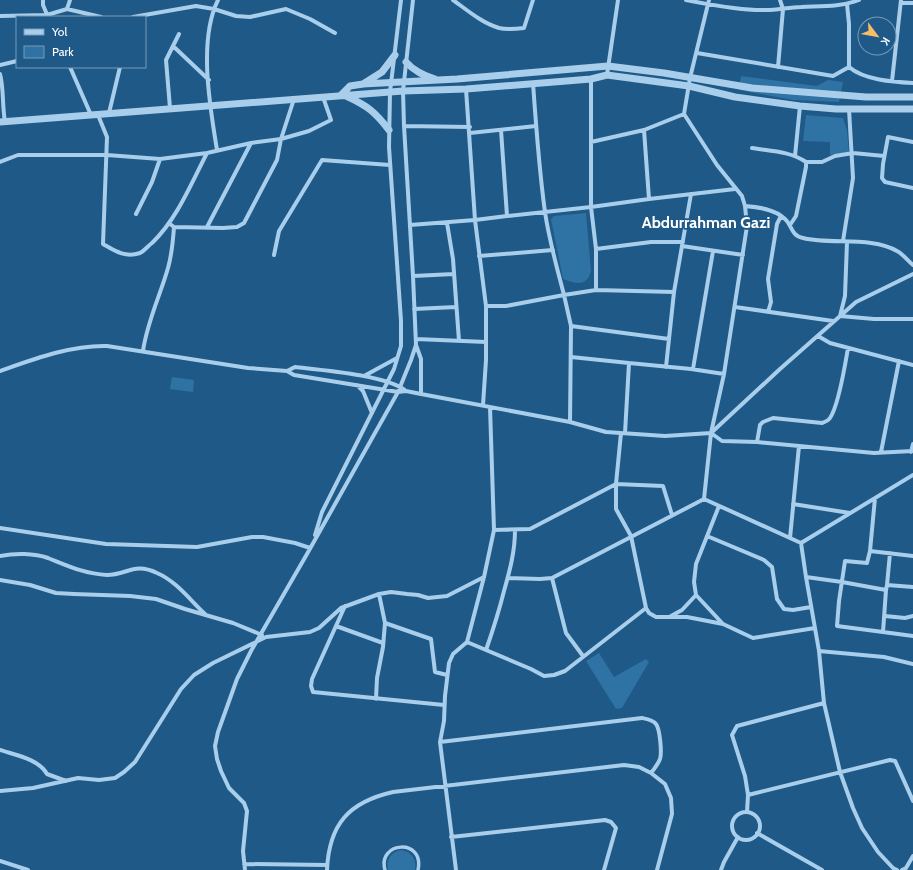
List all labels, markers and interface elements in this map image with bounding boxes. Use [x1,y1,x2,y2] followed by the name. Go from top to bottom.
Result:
[16,16,146,68] legend
[857,16,897,56] north arrow
[51,24,67,39] text: Yol
[878,35,893,48] text: K
[52,44,74,59] text: Park
[642,213,770,232] district label: Abdurrahman Gazi

